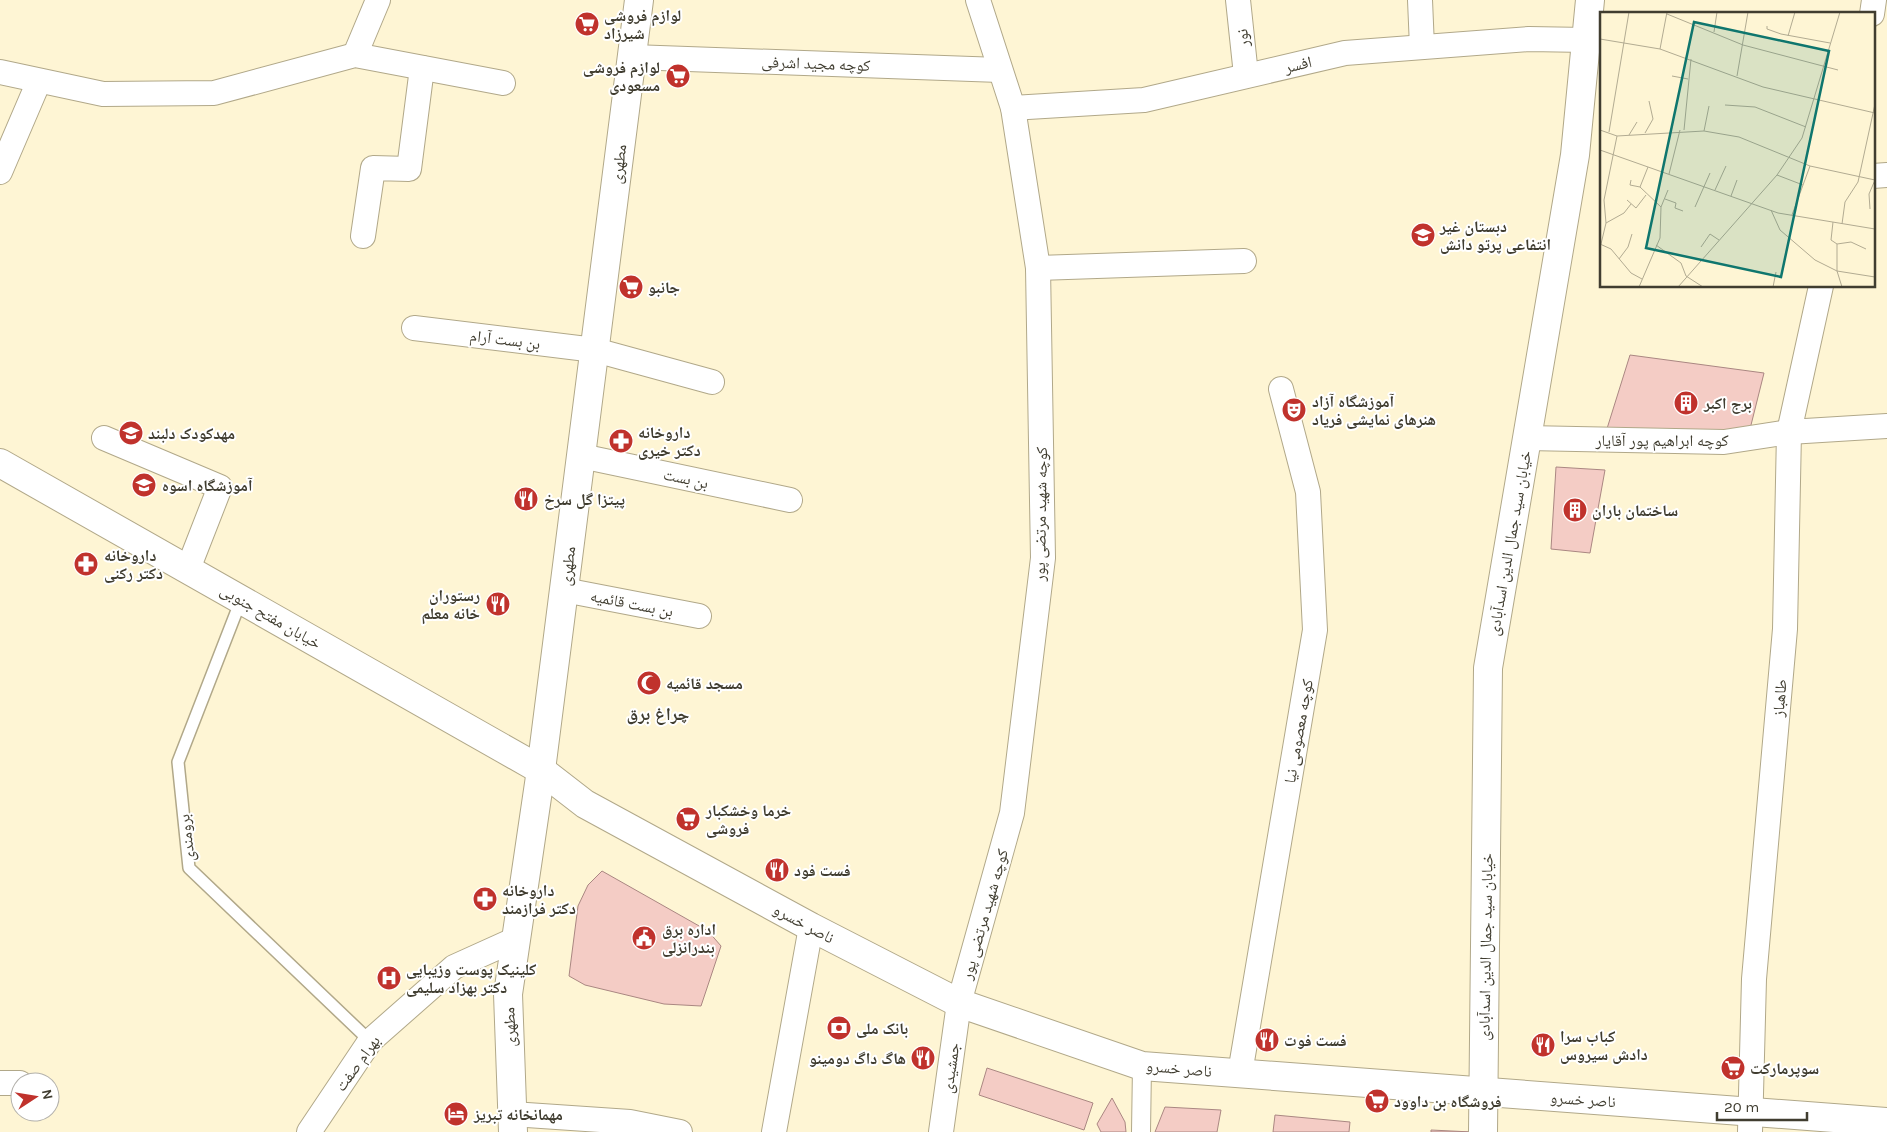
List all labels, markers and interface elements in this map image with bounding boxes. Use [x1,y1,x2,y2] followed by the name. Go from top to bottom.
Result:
[604,6,681,43] place label: لوازم فروشی شیرزاد
[574,11,600,37] supermarket icon: لوازم فروشی شیرزاد
[1600,12,1874,288] inset map
[1232,28,1253,49] street label: نور
[761,52,871,76] street label: کوچه مجید اشرفی
[1282,52,1314,77] street label: افسر
[583,58,660,95] place label: لوازم فروشی مسعودی
[665,63,691,89] supermarket icon: لوازم فروشی مسعودی
[607,143,631,185] street label: مطهری
[1439,217,1551,254] place label: دبستان غیر انتفاعی پرتو دانش
[1410,222,1436,248] school or university icon: دبستان غیر انتفاعی پرتو دانش
[618,274,644,300] supermarket icon: جانبو
[648,278,680,297] place label: جانبو
[468,326,541,354] street label: بن بست آرام
[1673,390,1699,416] building icon: برج اکبر
[1312,392,1436,429] place label: آموزشگاه آزاد هنرهای نمایشی فریاد
[1703,394,1752,414] place label: برج اکبر
[1281,397,1307,423] theatre icon: آموزشگاه آزاد هنرهای نمایشی فریاد
[118,420,144,446] school or university icon: مهدکودک دلبند
[638,423,701,460] place label: داروخانه دکتر خیری
[148,424,235,443] place label: مهدکودک دلبند
[608,428,634,454] pharmacy icon: داروخانه دکتر خیری
[1594,431,1729,451] street label: کوچه ابراهیم پور آقایار
[1030,446,1052,583] street label: کوچه شهید مرتضی پور
[1484,449,1536,637] street label: خیابان سید جمال الدین اسدآبادی
[661,464,710,494] street label: بن بست
[131,472,157,498] school or university icon: آموزشگاه اسوه
[162,476,253,495] place label: آموزشگاه اسوه
[513,486,539,512] restaurant icon: پیتزا گل سرخ
[544,490,625,510] place label: پیتزا گل سرخ
[1562,497,1588,523] building icon: ساختمان باران
[1592,501,1678,520] place label: ساختمان باران
[556,545,580,587] street label: مطهری
[104,546,163,583] place label: داروخانه دکتر رکنی
[73,551,99,577] pharmacy icon: داروخانه دکتر رکنی
[217,580,324,654] street label: خیابان مفتح جنوبی
[422,586,480,625] place label: رستوران خانه معلم
[589,586,675,622] street label: بن بست قائمیه
[485,591,511,617] restaurant icon: رستوران خانه معلم
[636,670,662,696] mosque icon: مسجد قائمیه
[666,674,743,693] place label: مسجد قائمیه
[1280,677,1318,785] street label: کوچه معصومی نیا
[1768,678,1791,719] street label: طاهباز
[626,703,690,725] district label: چراغ برق
[705,801,791,838] place label: خرما وخشکبار فروشی
[675,806,701,832] supermarket icon: خرما وخشکبار فروشی
[174,813,200,863] street label: برومندی
[957,846,1013,983] street label: کوچه شهید مرتضی پور
[1474,853,1498,1041] street label: خیابان سید جمال الدین اسدآبادی
[764,857,790,883] restaurant icon: فست فود
[794,861,851,880] place label: فست فود
[502,881,576,918] place label: داروخانه دکتر فرازمند
[472,886,498,912] pharmacy icon: داروخانه دکتر فرازمند
[770,900,837,947] street label: ناصر خسرو
[662,920,716,957] place label: اداره برق بندرانزلی
[631,925,657,951] public building icon: اداره برق بندرانزلی
[406,960,536,997] place label: کلینیک پوست وزیبایی دکتر بهزاد سلیمی
[376,965,402,991] hospital icon: کلینیک پوست وزیبایی دکتر بهزاد سلیمی
[499,1007,521,1047] street label: مطهری
[826,1015,852,1041] bank icon: بانک ملی
[856,1019,908,1038] place label: بانک ملی
[1254,1027,1280,1053] restaurant icon: فست فوت
[1560,1027,1648,1064] place label: کباب سرا دادش سیروس
[1284,1031,1347,1050] place label: فست فوت
[331,1032,385,1095] street label: بهرام صفت
[1530,1032,1556,1058] restaurant icon: کباب سرا دادش سیروس
[938,1042,964,1095] street label: جمشیدی
[910,1045,936,1071] restaurant icon: هاگ داگ دومینو
[809,1049,906,1068] place label: هاگ داگ دومینو
[1720,1055,1746,1081] supermarket icon: سوپرمارکت
[1145,1056,1213,1081] street label: ناصر خسرو
[1750,1059,1819,1078] place label: سوپرمارکت
[10,1072,60,1122] north arrow
[38,1088,57,1101] text: N
[1364,1088,1390,1114] supermarket icon: فروشگاه بن داوود
[1549,1088,1617,1111] street label: ناصر خسرو
[1717,1090,1807,1122] scale bar
[1394,1092,1502,1111] place label: فروشگاه بن داوود
[1724,1098,1759,1116] text: 20 m
[443,1101,469,1127] hotel icon: مهمانخانه تبریز
[473,1105,563,1124] place label: مهمانخانه تبریز

